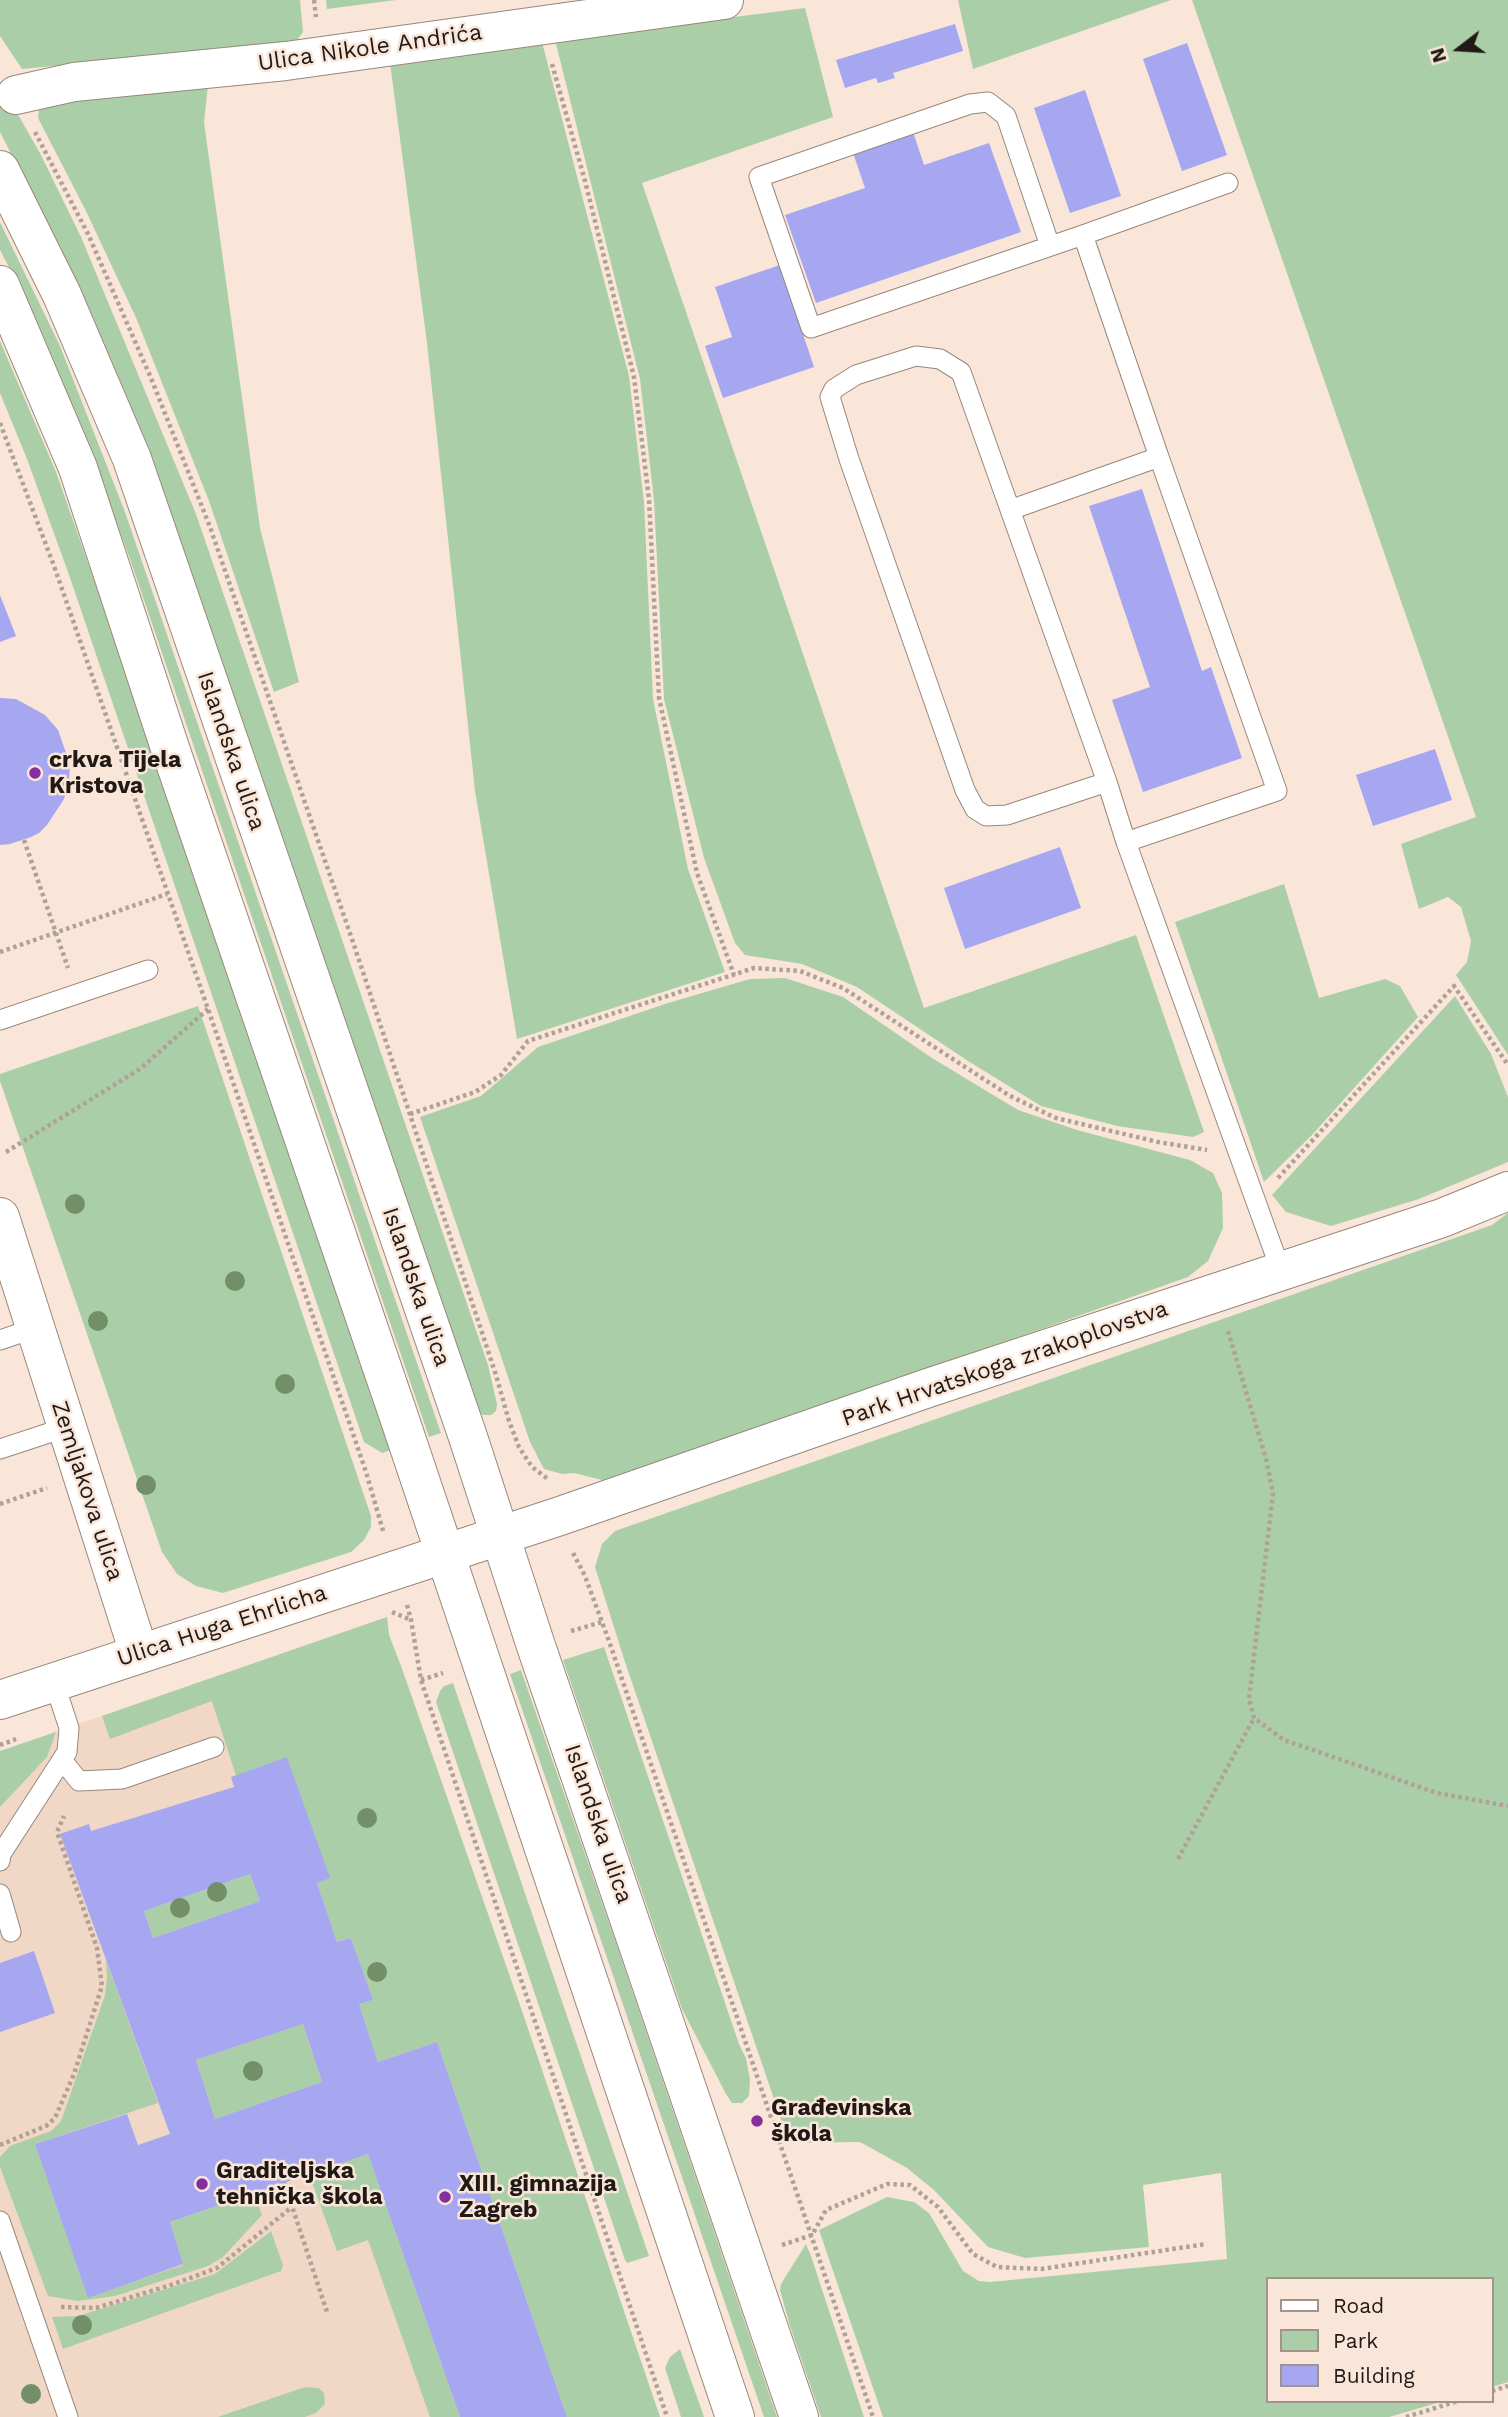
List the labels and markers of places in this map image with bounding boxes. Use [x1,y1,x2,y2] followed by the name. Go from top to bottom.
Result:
[49,746,181,800] place label: crkva Tijela Kristova
[27,765,43,781] marker: crkva Tijela Kristova
[771,2094,912,2148] place label: Građevinska škola
[749,2113,765,2129] marker: Građevinska škola
[216,2157,382,2211] place label: Graditeljska tehnička škola
[459,2170,617,2224] place label: XIII. gimnazija Zagreb
[194,2176,210,2192] marker: Graditeljska tehnička škola
[437,2189,453,2205] marker: XIII. gimnazija Zagreb

